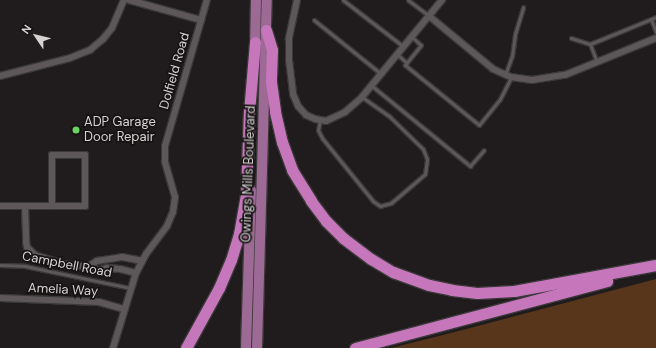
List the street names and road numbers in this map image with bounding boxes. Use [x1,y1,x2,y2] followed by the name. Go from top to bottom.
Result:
[157,31,193,111] street label: Dolfield Road
[239,105,259,243] street label: Owings Mills Boulevard
[21,249,113,281] street label: Campbell Road
[28,280,98,300] street label: Amelia Way

